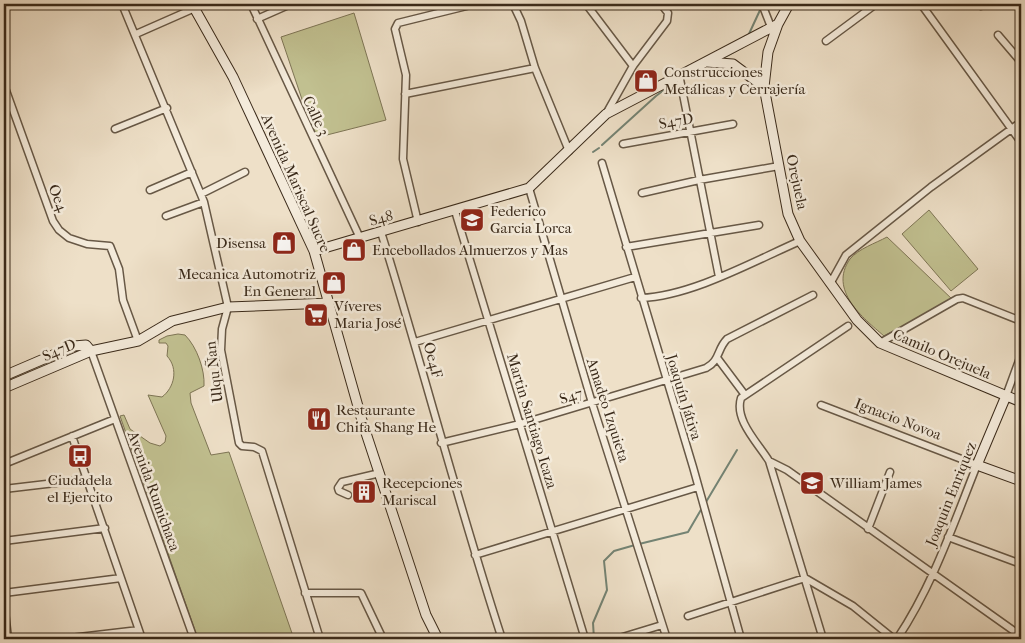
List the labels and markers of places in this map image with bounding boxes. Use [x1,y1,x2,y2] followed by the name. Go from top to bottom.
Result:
[664,63,806,98] place label: Construcciones Metálicas y Cerrajería
[633,68,659,94] shop icon: Construcciones Metálicas y Cerrajería
[490,202,573,237] place label: Federico Garcia Lorca
[459,207,485,233] school or university icon: Federico Garcia Lorca
[271,230,297,256] shop icon: Disensa
[216,234,267,252] place label: Disensa
[341,237,367,263] shop icon: Encebollados Almuerzos y Mas
[372,241,568,259] place label: Encebollados Almuerzos y Mas
[178,265,316,300] place label: Mecanica Automotriz En General
[321,270,347,296] shop icon: Mecanica Automotriz En General
[333,297,402,332] place label: Víveres Maria José
[303,302,329,328] supermarket icon: Víveres Maria José
[336,401,437,436] place label: Restaurante Chifa Shang He
[306,406,332,432] restaurant icon: Restaurante Chifa Shang He
[67,443,93,469] bus stop icon: Ciudadela el Ejercito
[799,470,825,496] school or university icon: William James
[47,471,113,506] place label: Ciudadela el Ejercito
[382,474,463,509] place label: Recepciones Mariscal
[829,474,923,492] place label: William James
[351,479,377,505] building icon: Recepciones Mariscal

